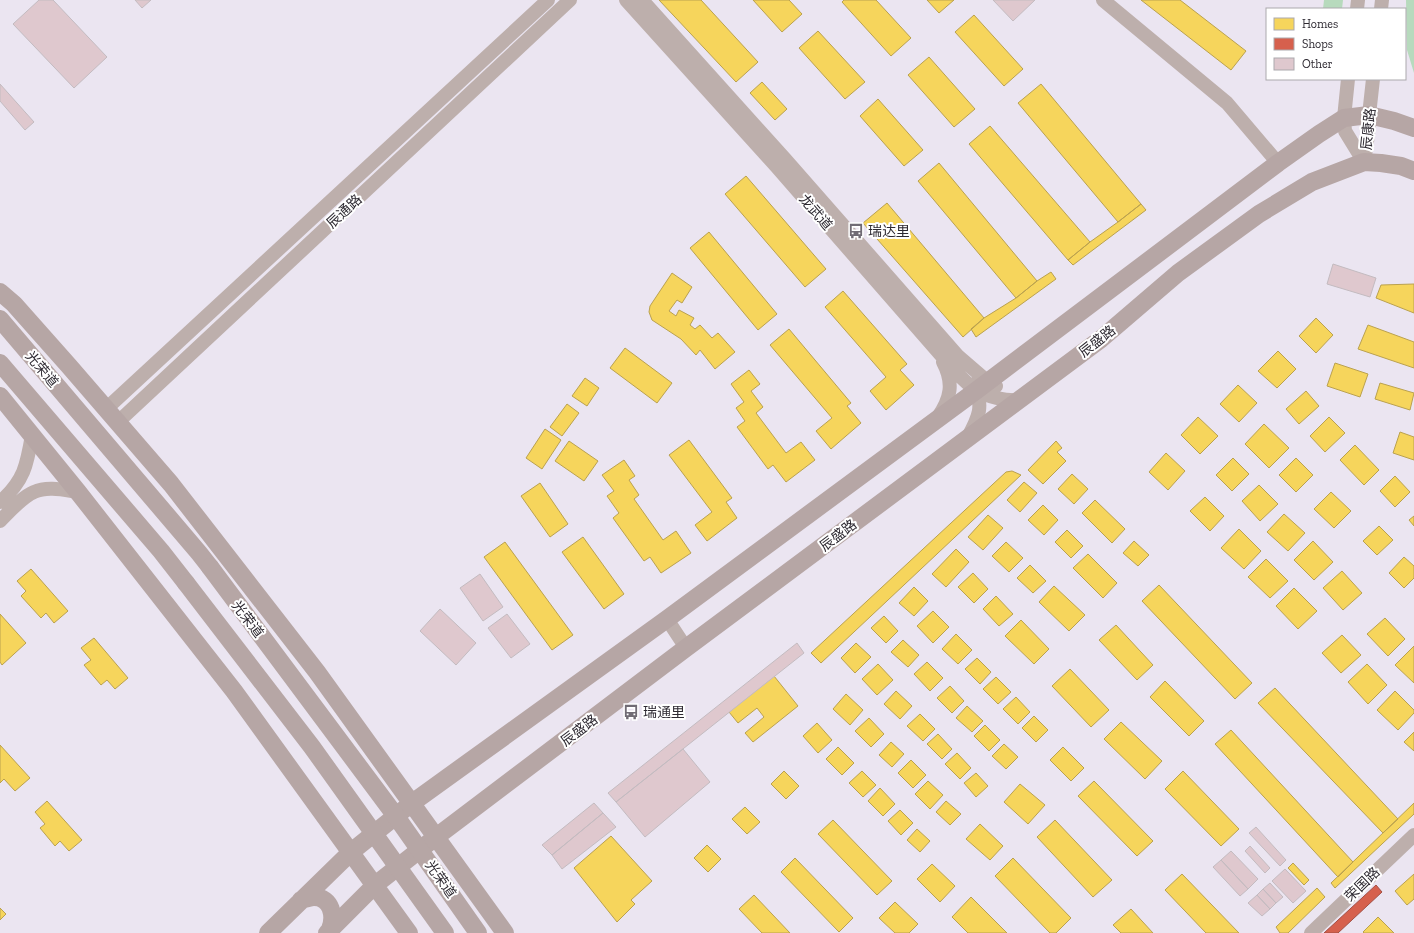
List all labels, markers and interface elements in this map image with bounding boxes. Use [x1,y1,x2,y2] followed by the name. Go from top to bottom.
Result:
[1266,8,1406,80] legend
[1302,17,1338,31] text: Homes
[1302,37,1333,51] text: Shops
[1302,57,1333,71] text: Other
[1358,107,1379,151] street label: 辰康路
[323,191,365,232] street label: 辰通路
[795,191,836,234] street label: 龙武道
[847,222,865,240] bus stop icon: 瑞达里
[868,223,910,240] place label: 瑞达里
[1076,322,1119,361] street label: 辰盛路
[22,348,62,391] street label: 光荣道
[816,516,860,555] street label: 辰盛路
[228,597,267,641] street label: 光荣道
[622,703,640,721] bus stop icon: 瑞通里
[643,704,685,721] place label: 瑞通里
[557,711,601,750] street label: 辰盛路
[422,857,460,901] street label: 光荣道
[1341,864,1383,905] street label: 荣国路

